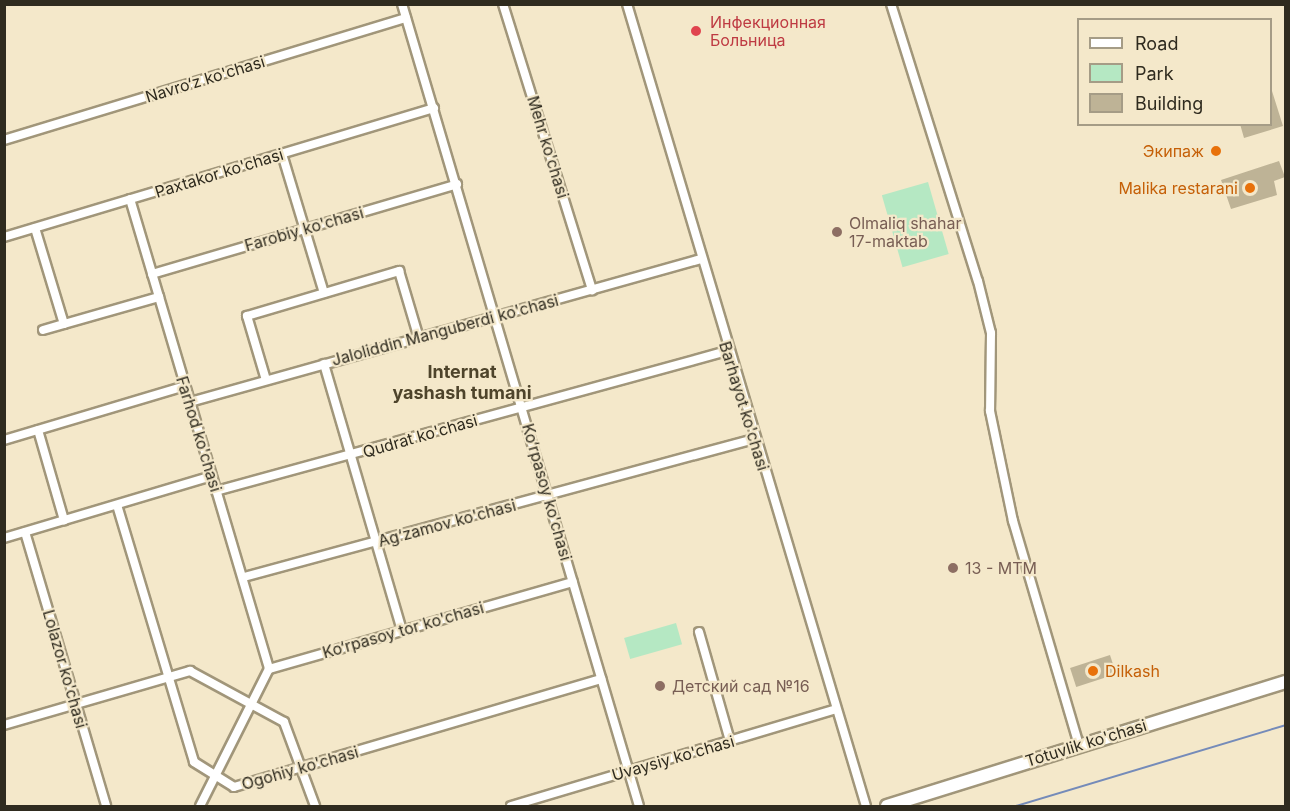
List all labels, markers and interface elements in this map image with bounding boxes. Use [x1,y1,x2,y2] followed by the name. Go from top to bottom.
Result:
[710,12,826,50] place label: Инфекционная Больница
[1077,18,1272,126] legend
[687,22,705,40] marker: Инфекционная Больница
[1135,33,1178,54] text: Road
[143,52,267,106] street label: Navro‘z ko'chasi
[1135,63,1174,84] text: Park
[1135,93,1203,114] text: Building
[523,94,573,200] street label: Mehr ko'chasi
[1143,141,1204,161] place label: Экипаж
[152,144,286,202] street label: Paxtakor ko'chasi
[1209,144,1223,158] marker: Экипаж
[1118,178,1238,198] place label: Malika restarani
[1243,181,1257,195] marker: Malika restarani
[242,203,366,255] street label: Farobiy ko'chasi
[849,213,962,251] place label: Olmaliq shahar 17-maktab
[830,225,844,239] marker: Olmaliq shahar 17-maktab
[329,290,561,370] street label: Jaloliddin Manguberdi ko'chasi
[715,339,773,473] street label: Barhayot ko'chasi
[392,362,532,404] district label: Internat yashash tumani
[172,374,226,494] street label: Farhod ko'chasi
[360,410,480,462] street label: Qudrat ko'chasi
[518,421,576,563] street label: Ko‘rpasoy ko'chasi
[376,495,518,551] street label: Ag‘zamov ko'chasi
[965,558,1037,578] place label: 13 - MTM
[946,561,960,575] marker: 13 - MTM
[320,598,486,662] street label: Ko‘rpasoy tor ko'chasi
[39,607,91,731] street label: Lolazor ko'chasi
[1105,661,1160,681] place label: Dilkash
[1086,664,1100,678] marker: Dilkash
[672,676,810,696] place label: Детский сад №16
[653,679,667,693] marker: Детский сад №16
[1023,715,1149,771] street label: Totuvlik ko'chasi
[609,731,737,785] street label: Uvaysiy ko'chasi
[239,742,361,794] street label: Ogohiy ko'chasi

